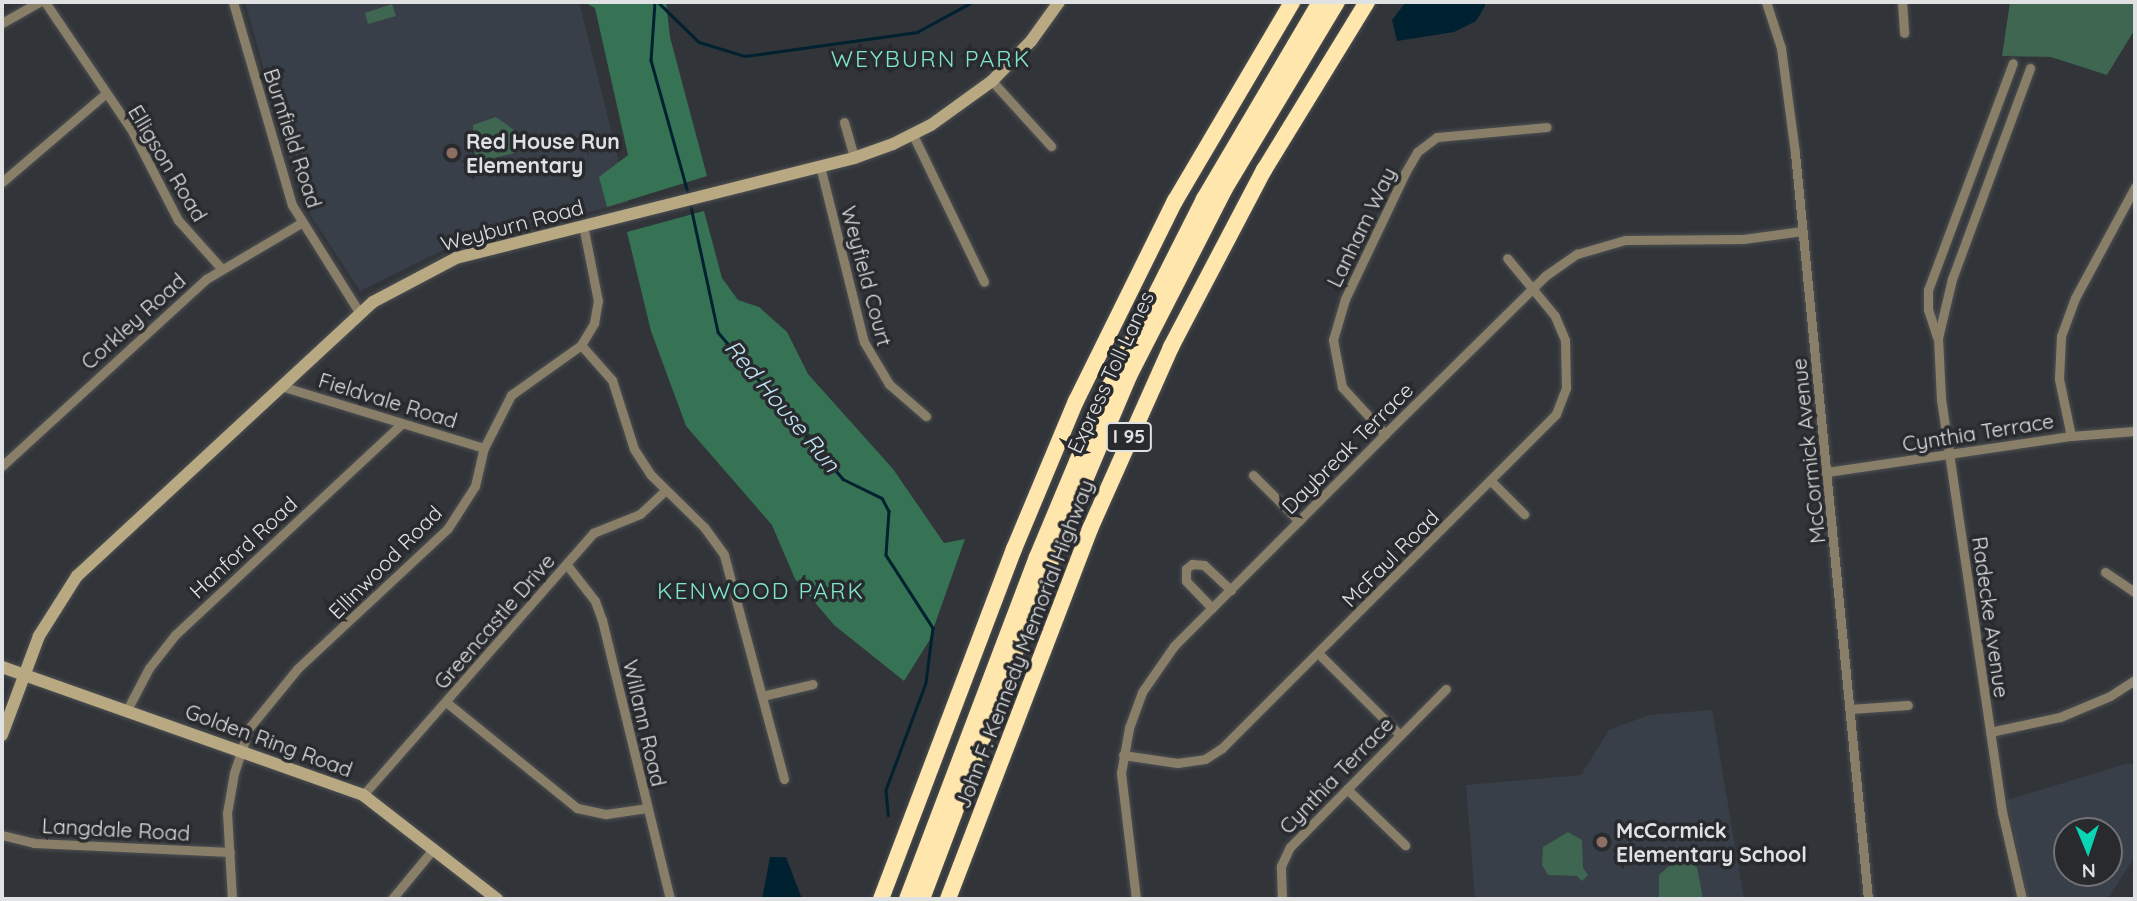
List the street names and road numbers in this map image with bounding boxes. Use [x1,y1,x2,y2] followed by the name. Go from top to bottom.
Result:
[259,65,327,211] street label: Burnfield Road
[123,100,213,226] street label: Elligson Road
[1321,163,1401,291] street label: Lanham Way
[438,194,586,256] street label: Weyburn Road
[836,203,898,349] street label: Weyfield Court
[76,268,190,374] street label: Corkley Road
[1061,287,1159,457] street label: Express Toll Lanes
[1786,357,1830,545] street label: McCormick Avenue
[316,367,460,433] street label: Fieldvale Road
[1276,377,1418,519] street label: Daybreak Terrace
[1900,408,2056,456] street label: Cynthia Terrace
[1104,422,1154,452] road number: I 95
[949,476,1099,812] street label: John F. Kennedy Memorial Highway
[184,491,302,603] street label: Hanford Road
[323,500,447,624] street label: Ellinwood Road
[1336,504,1444,612] street label: McFaul Road
[1967,535,2015,699] street label: Radecke Avenue
[428,548,560,694] street label: Greencastle Drive
[618,657,672,789] street label: Willann Road
[182,698,356,782] street label: Golden Ring Road
[1274,711,1398,839] street label: Cynthia Terrace
[41,813,191,845] street label: Langdale Road

